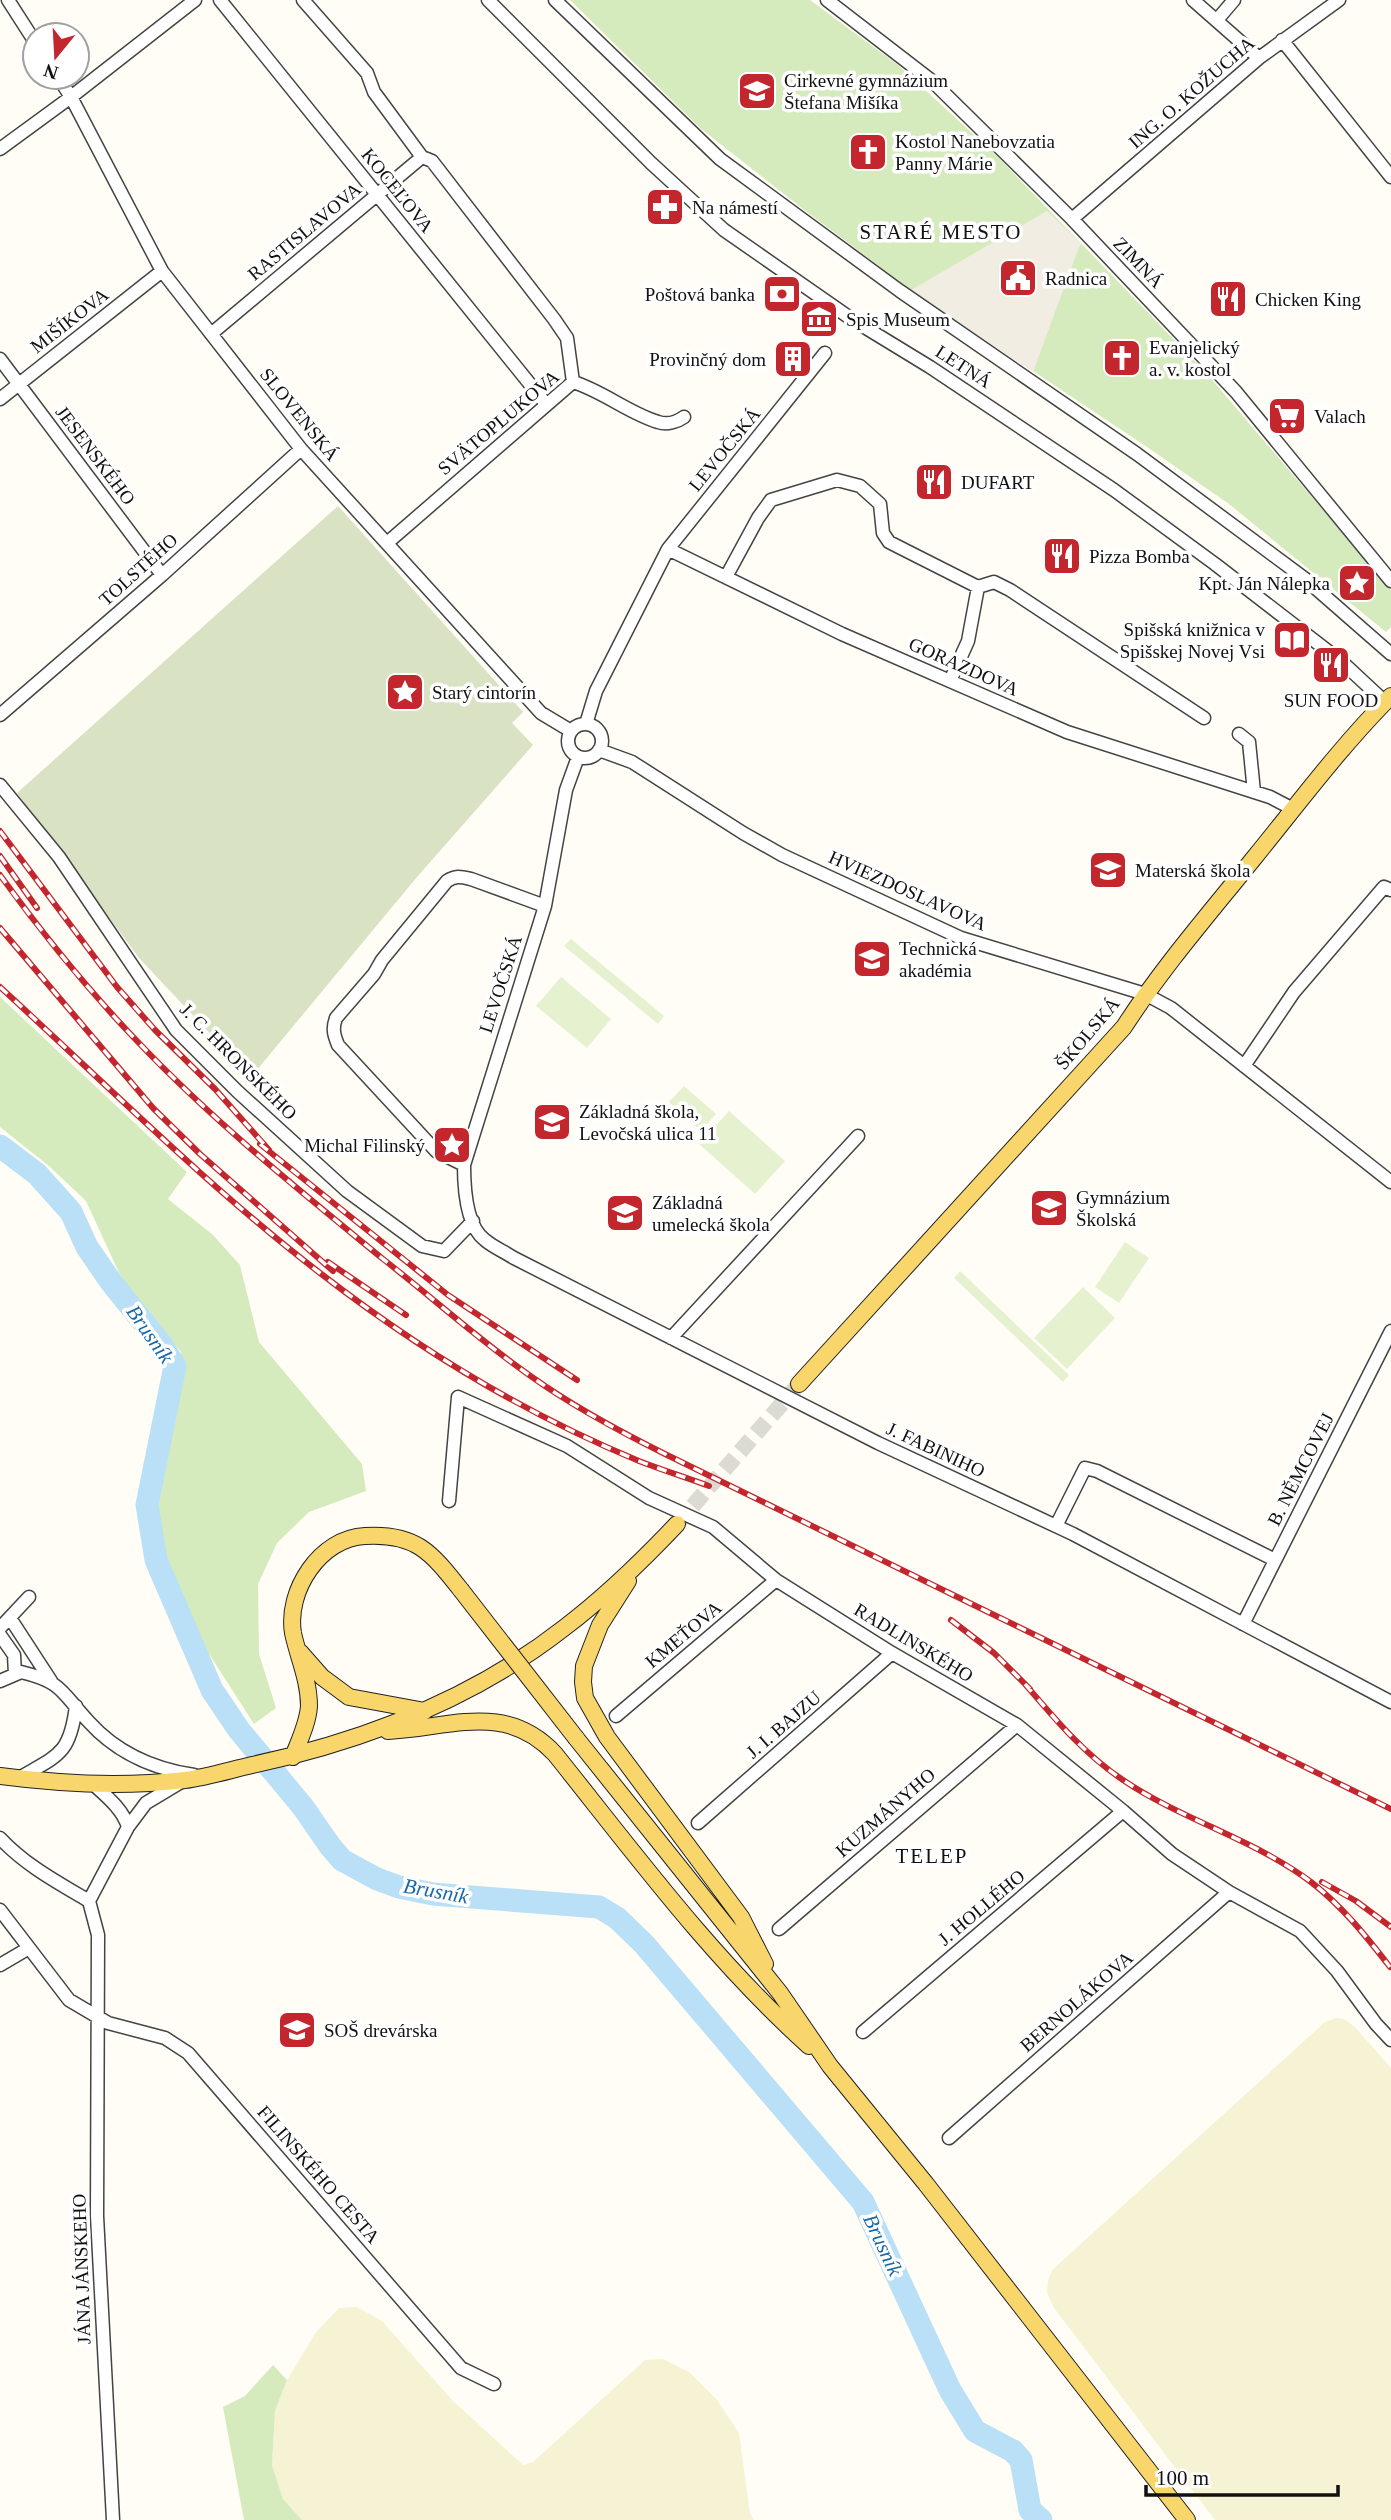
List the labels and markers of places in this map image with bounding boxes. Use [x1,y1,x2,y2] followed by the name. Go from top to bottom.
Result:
[736,70,778,112] school or university icon: Cirkevné gymnázium Štefana Mišíka
[784,70,948,113] place label: Cirkevné gymnázium Štefana Mišíka
[847,131,889,173] church icon: Kostol Nanebovzatia Panny Márie
[895,131,1055,174] place label: Kostol Nanebovzatia Panny Márie
[644,186,686,228] pharmacy icon: Na námestí
[692,197,779,218] place label: Na námestí
[997,257,1039,299] public building icon: Radnica
[1045,268,1108,289] place label: Radnica
[761,273,803,315] bank icon: Poštová banka
[1207,278,1249,320] restaurant icon: Chicken King
[645,284,756,305] place label: Poštová banka
[1255,289,1362,310] place label: Chicken King
[798,298,840,340] museum icon: Spis Museum
[846,309,950,330] place label: Spis Museum
[1101,337,1143,379] church icon: Evanjelický a. v. kostol
[1149,337,1240,380] place label: Evanjelický a. v. kostol
[772,338,814,380] building icon: Provinčný dom
[649,349,766,370] place label: Provinčný dom
[1266,395,1308,437] supermarket icon: Valach
[1314,406,1366,427] place label: Valach
[913,461,955,503] restaurant icon: DUFART
[961,472,1035,493] place label: DUFART
[1041,535,1083,577] restaurant icon: Pizza Bomba
[1089,546,1190,567] place label: Pizza Bomba
[1336,562,1378,604] place icon: Kpt. Ján Nálepka
[1199,573,1331,594] place label: Kpt. Ján Nálepka
[1120,619,1265,662] place label: Spišská knižnica v Spišskej Novej Vsi
[1271,619,1313,661] library icon: Spišská knižnica v Spišskej Novej Vsi
[1310,644,1352,686] restaurant icon: SUN FOOD
[384,671,426,713] place icon: Starý cintorín
[432,682,536,703] place label: Starý cintorín
[1284,690,1378,711] place label: SUN FOOD
[1087,849,1129,891] school or university icon: Materská škola
[1135,860,1251,881] place label: Materská škola
[851,938,893,980] school or university icon: Technická akadémia
[899,938,977,981] place label: Technická akadémia
[531,1101,573,1143] school or university icon: Základná škola, Levočská ulica 11
[579,1101,717,1144] place label: Základná škola, Levočská ulica 11
[431,1124,473,1166] place icon: Michal Filinský
[304,1135,425,1156] place label: Michal Filinský
[1028,1187,1070,1229] school or university icon: Gymnázium Školská
[1076,1187,1170,1230] place label: Gymnázium Školská
[604,1192,646,1234] school or university icon: Základná umelecká škola
[652,1192,770,1235] place label: Základná umelecká škola
[276,2009,318,2051] school or university icon: SOŠ drevárska
[324,2020,438,2041] place label: SOŠ drevárska

